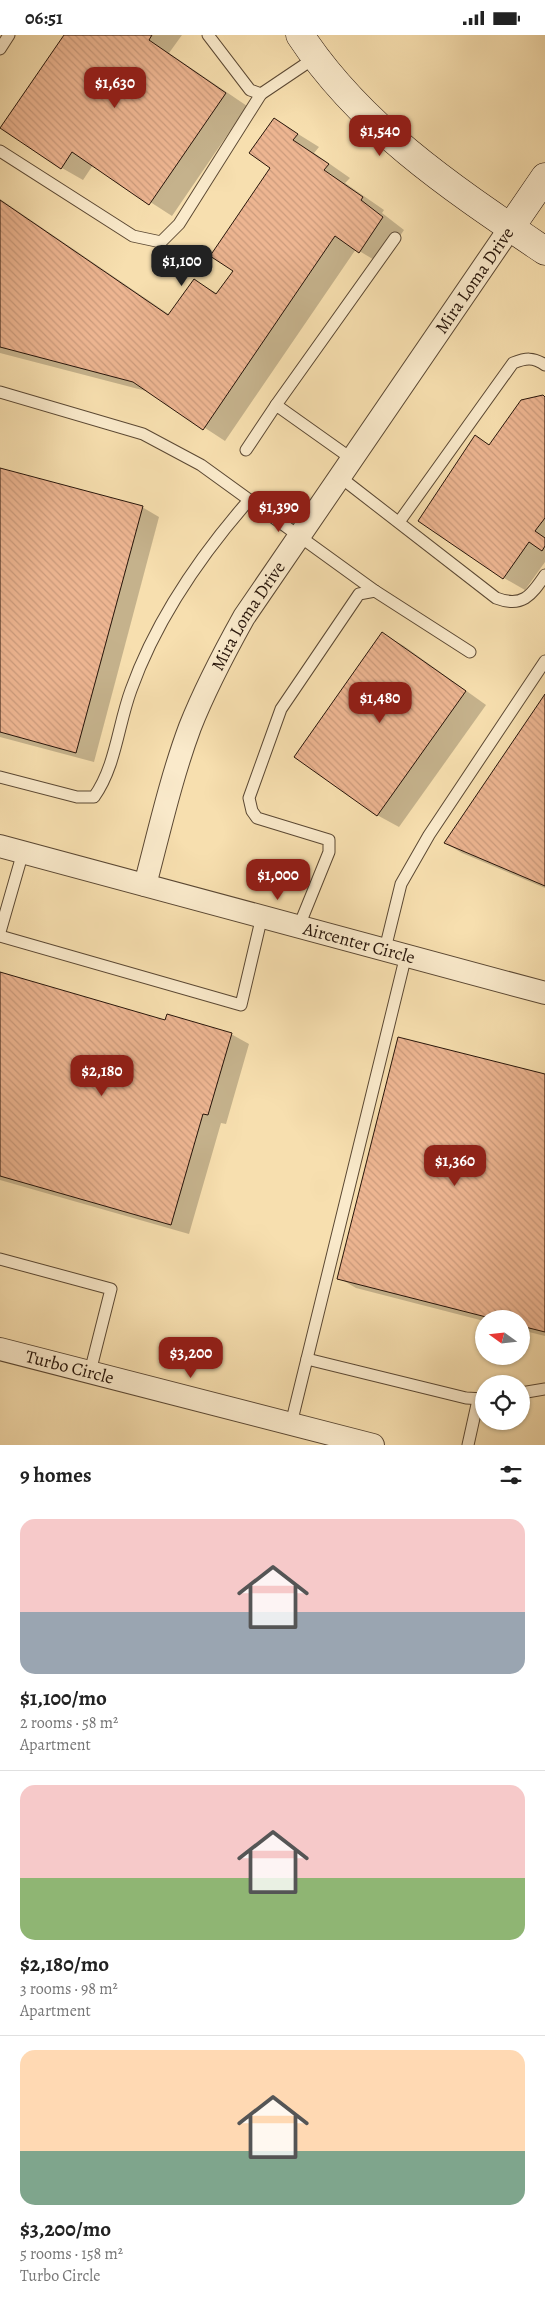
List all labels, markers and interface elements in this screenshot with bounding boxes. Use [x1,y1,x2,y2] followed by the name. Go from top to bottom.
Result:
[25,5,63,31] text: 06:51
[74,67,156,109] pin: $1,630
[95,72,135,94] text: $1,630
[339,115,421,157] pin: $1,540
[360,120,400,142] text: $1,540
[429,222,519,338] street label: Mira Loma Drive
[141,245,223,287] pin: $1,100
[162,250,202,272] text: $1,100
[238,491,320,533] pin: $1,390
[259,496,299,518] text: $1,390
[205,556,291,675] street label: Mira Loma Drive
[339,681,421,724] pin: $1,480
[360,687,400,709] text: $1,480
[237,859,319,901] pin: $1,000
[257,864,299,886] text: $1,000
[300,916,418,969] street label: Aircenter Circle
[61,1055,143,1097] pin: $2,180
[82,1060,122,1082] text: $2,180
[414,1145,496,1187] pin: $1,360
[435,1150,475,1172] text: $1,360
[475,1310,530,1365] north arrow
[475,1310,530,1430] map controls
[150,1337,232,1379] pin: $3,200
[170,1342,212,1364] text: $3,200
[23,1344,117,1390] street label: Turbo Circle
[475,1375,530,1430] button: locate
[20,1461,91,1489] text: 9 homes
[497,1461,525,1489] icon: filters
[228,1552,318,1642] icon: home
[20,1684,107,1712] text: $1,100/mo
[20,1712,118,1734] text: 2 rooms · 58 m²
[20,1734,91,1756] text: Apartment
[228,1817,318,1907] icon: home
[20,1950,109,1978] text: $2,180/mo
[20,1978,118,2000] text: 3 rooms · 98 m²
[20,2000,91,2022] text: Apartment
[228,2082,318,2172] icon: home
[20,2215,111,2243] text: $3,200/mo
[20,2243,123,2265] text: 5 rooms · 158 m²
[20,2265,100,2287] text: Turbo Circle

